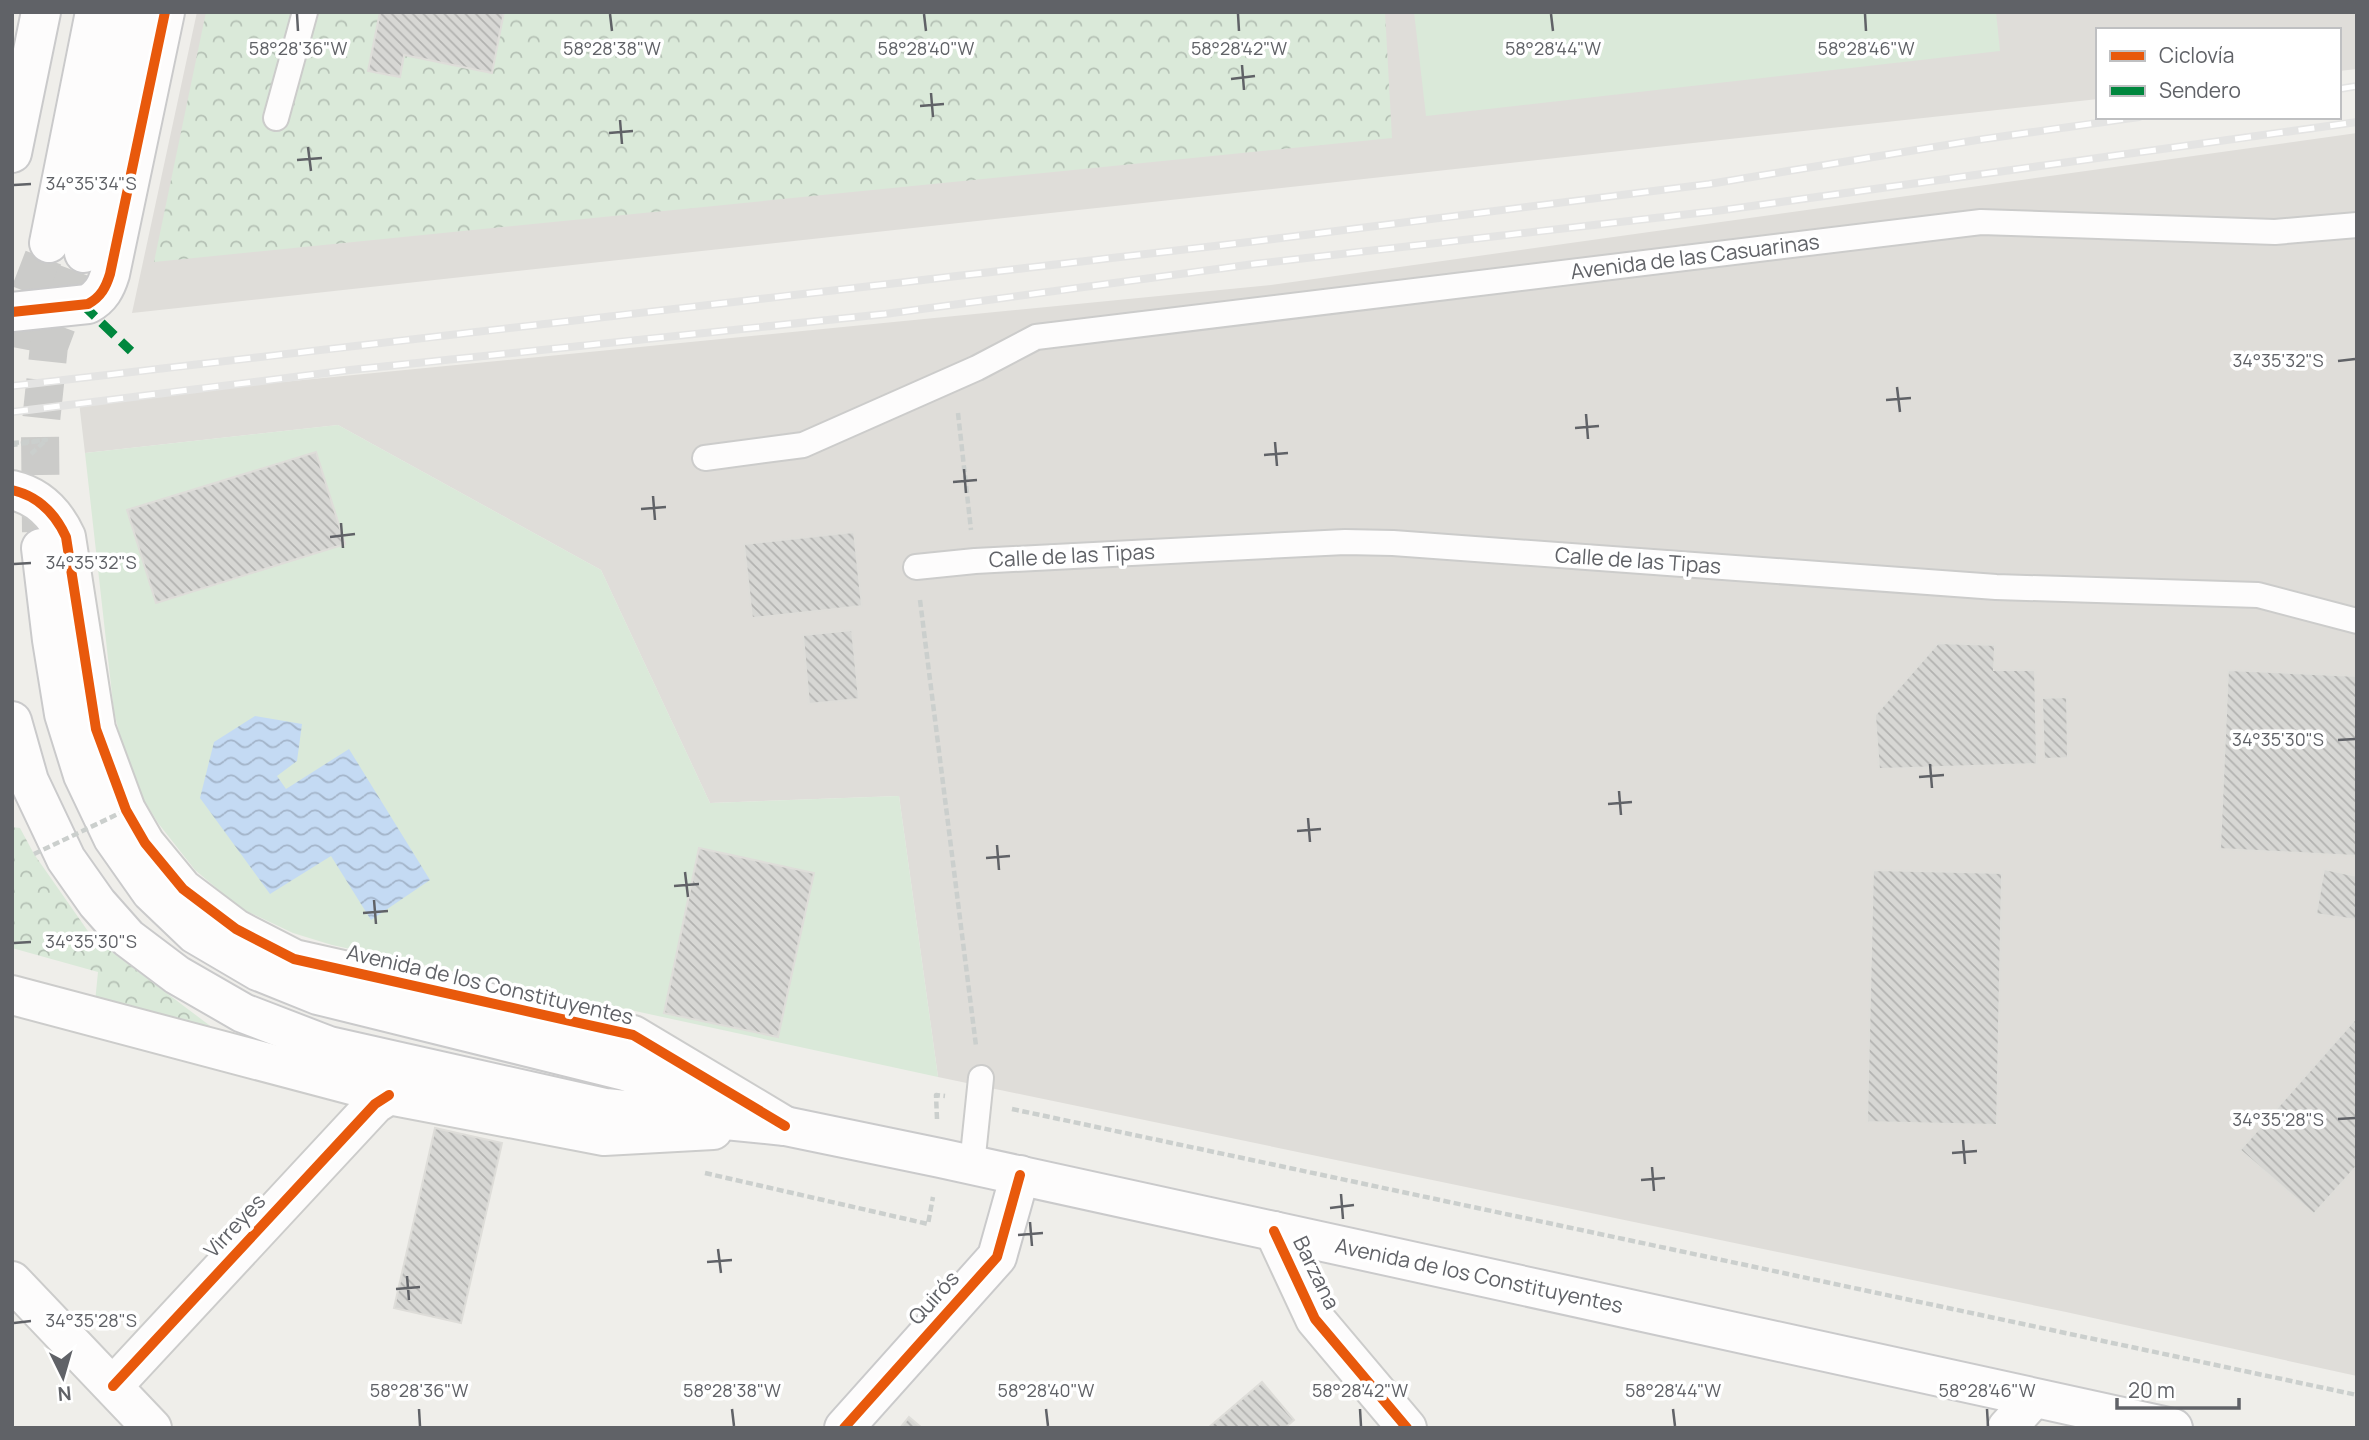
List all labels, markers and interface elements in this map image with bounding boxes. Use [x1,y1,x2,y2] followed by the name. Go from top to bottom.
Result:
[2096,28,2341,119] legend
[249,36,347,60] text: 58°28'36"W
[563,36,661,60] text: 58°28'38"W
[878,36,975,60] text: 58°28'40"W
[1191,36,1287,60] text: 58°28'42"W
[1505,36,1601,60] text: 58°28'44"W
[1817,36,1915,60] text: 58°28'46"W
[2159,41,2234,69] text: Ciclovía
[2159,76,2241,104] text: Sendero
[45,171,137,195] text: 34°35'34"S
[1569,227,1821,285] street label: Avenida de las Casuarinas
[2232,348,2324,372] text: 34°35'32"S
[988,537,1156,573] street label: Calle de las Tipas
[1554,540,1722,580] street label: Calle de las Tipas
[45,550,137,574] text: 34°35'32"S
[2232,727,2324,751] text: 34°35'30"S
[45,929,137,953] text: 34°35'30"S
[344,937,636,1031] street label: Avenida de los Constituyentes
[2232,1107,2324,1131] text: 34°35'28"S
[197,1187,271,1263] street label: Virreyes
[1287,1231,1347,1314] street label: Barzana
[1333,1231,1626,1319] street label: Avenida de los Constituyentes
[902,1264,965,1330] street label: Quirós
[45,1308,137,1332] text: 34°35'28"S
[28,1342,98,1412] north arrow
[2117,1366,2240,1410] scale bar
[2128,1376,2175,1404] text: 20 m
[370,1378,468,1402] text: 58°28'36"W
[683,1378,781,1402] text: 58°28'38"W
[998,1378,1095,1402] text: 58°28'40"W
[1312,1378,1408,1402] text: 58°28'42"W
[1625,1378,1721,1402] text: 58°28'44"W
[1938,1378,2036,1402] text: 58°28'46"W
[57,1380,72,1407] text: N

